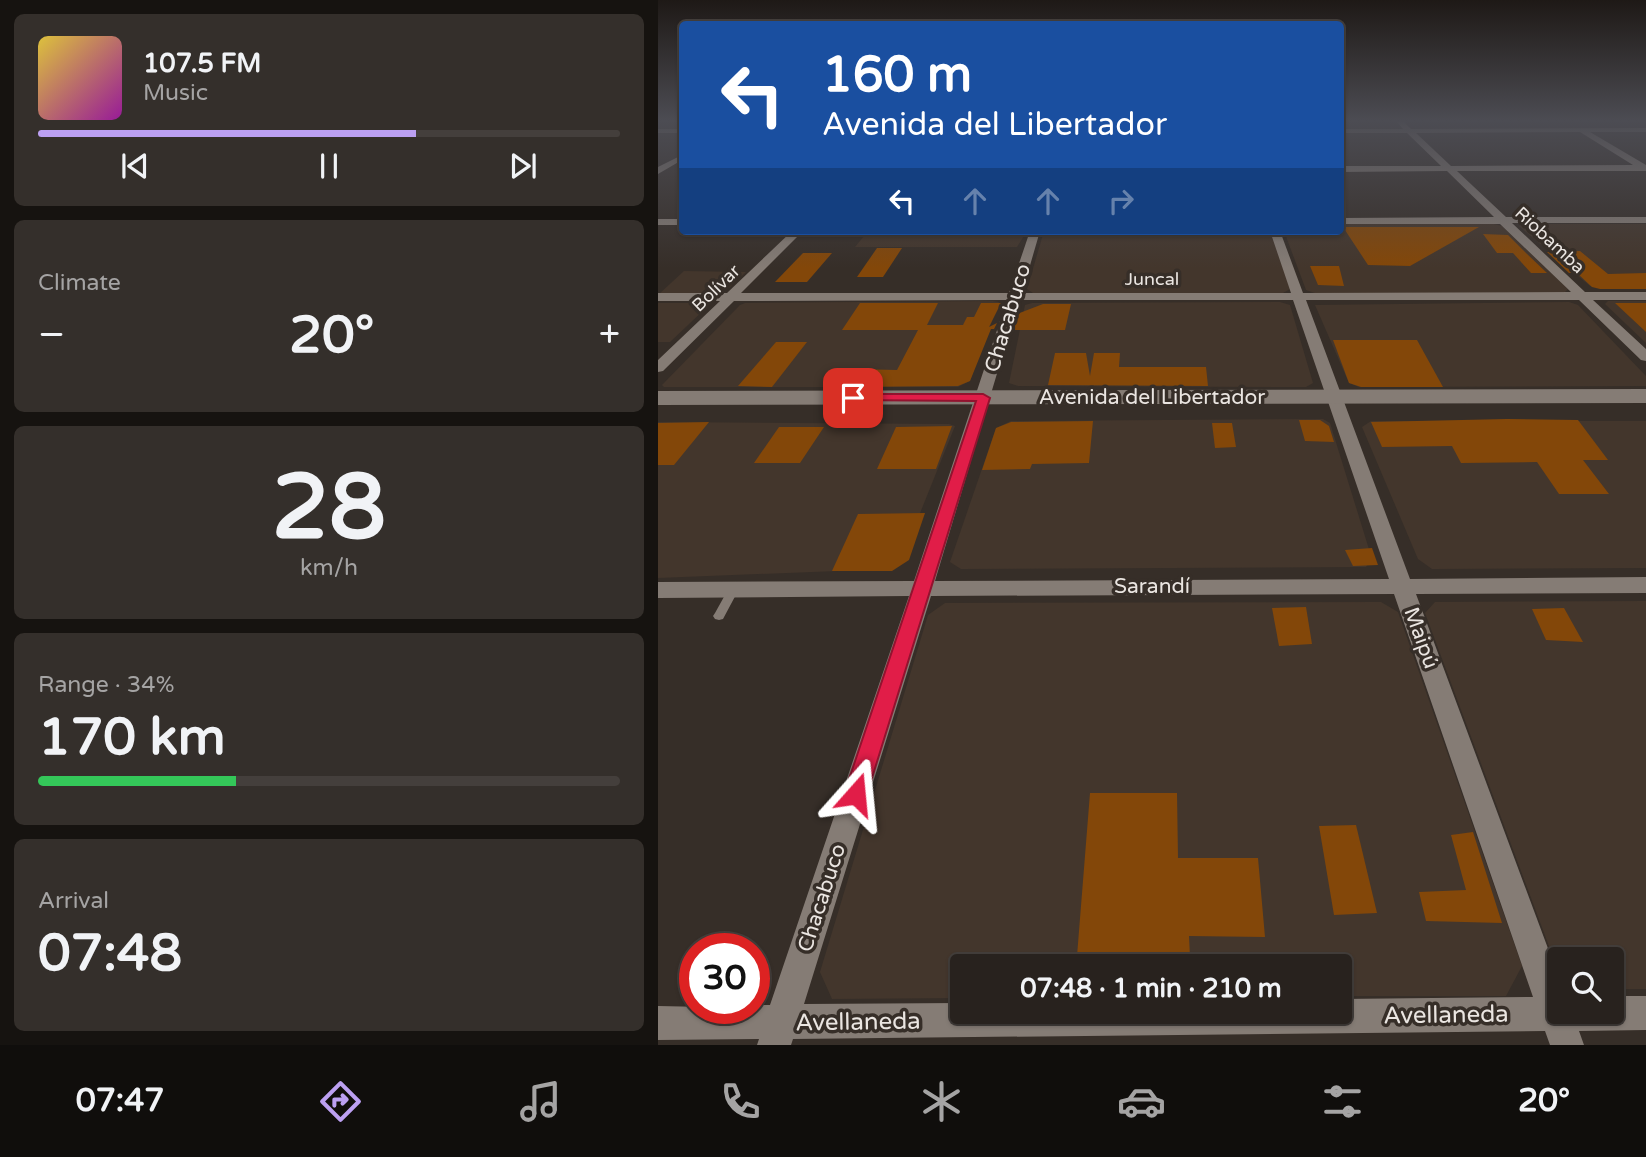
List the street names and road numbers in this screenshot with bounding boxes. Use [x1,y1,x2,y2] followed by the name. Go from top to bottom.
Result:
[1510,202,1590,278] street label: Riobamba
[687,260,745,316] street label: Bolívar
[980,261,1036,375] street label: Chacabuco
[1125,268,1179,290] street label: Juncal
[1039,385,1265,410] street label: Avenida del Libertador
[1114,574,1190,599] street label: Sarandí
[1398,604,1444,672] street label: Maipú
[793,841,851,955] street label: Chacabuco
[1383,999,1509,1031] street label: Avellaneda
[795,1006,921,1038] street label: Avellaneda

